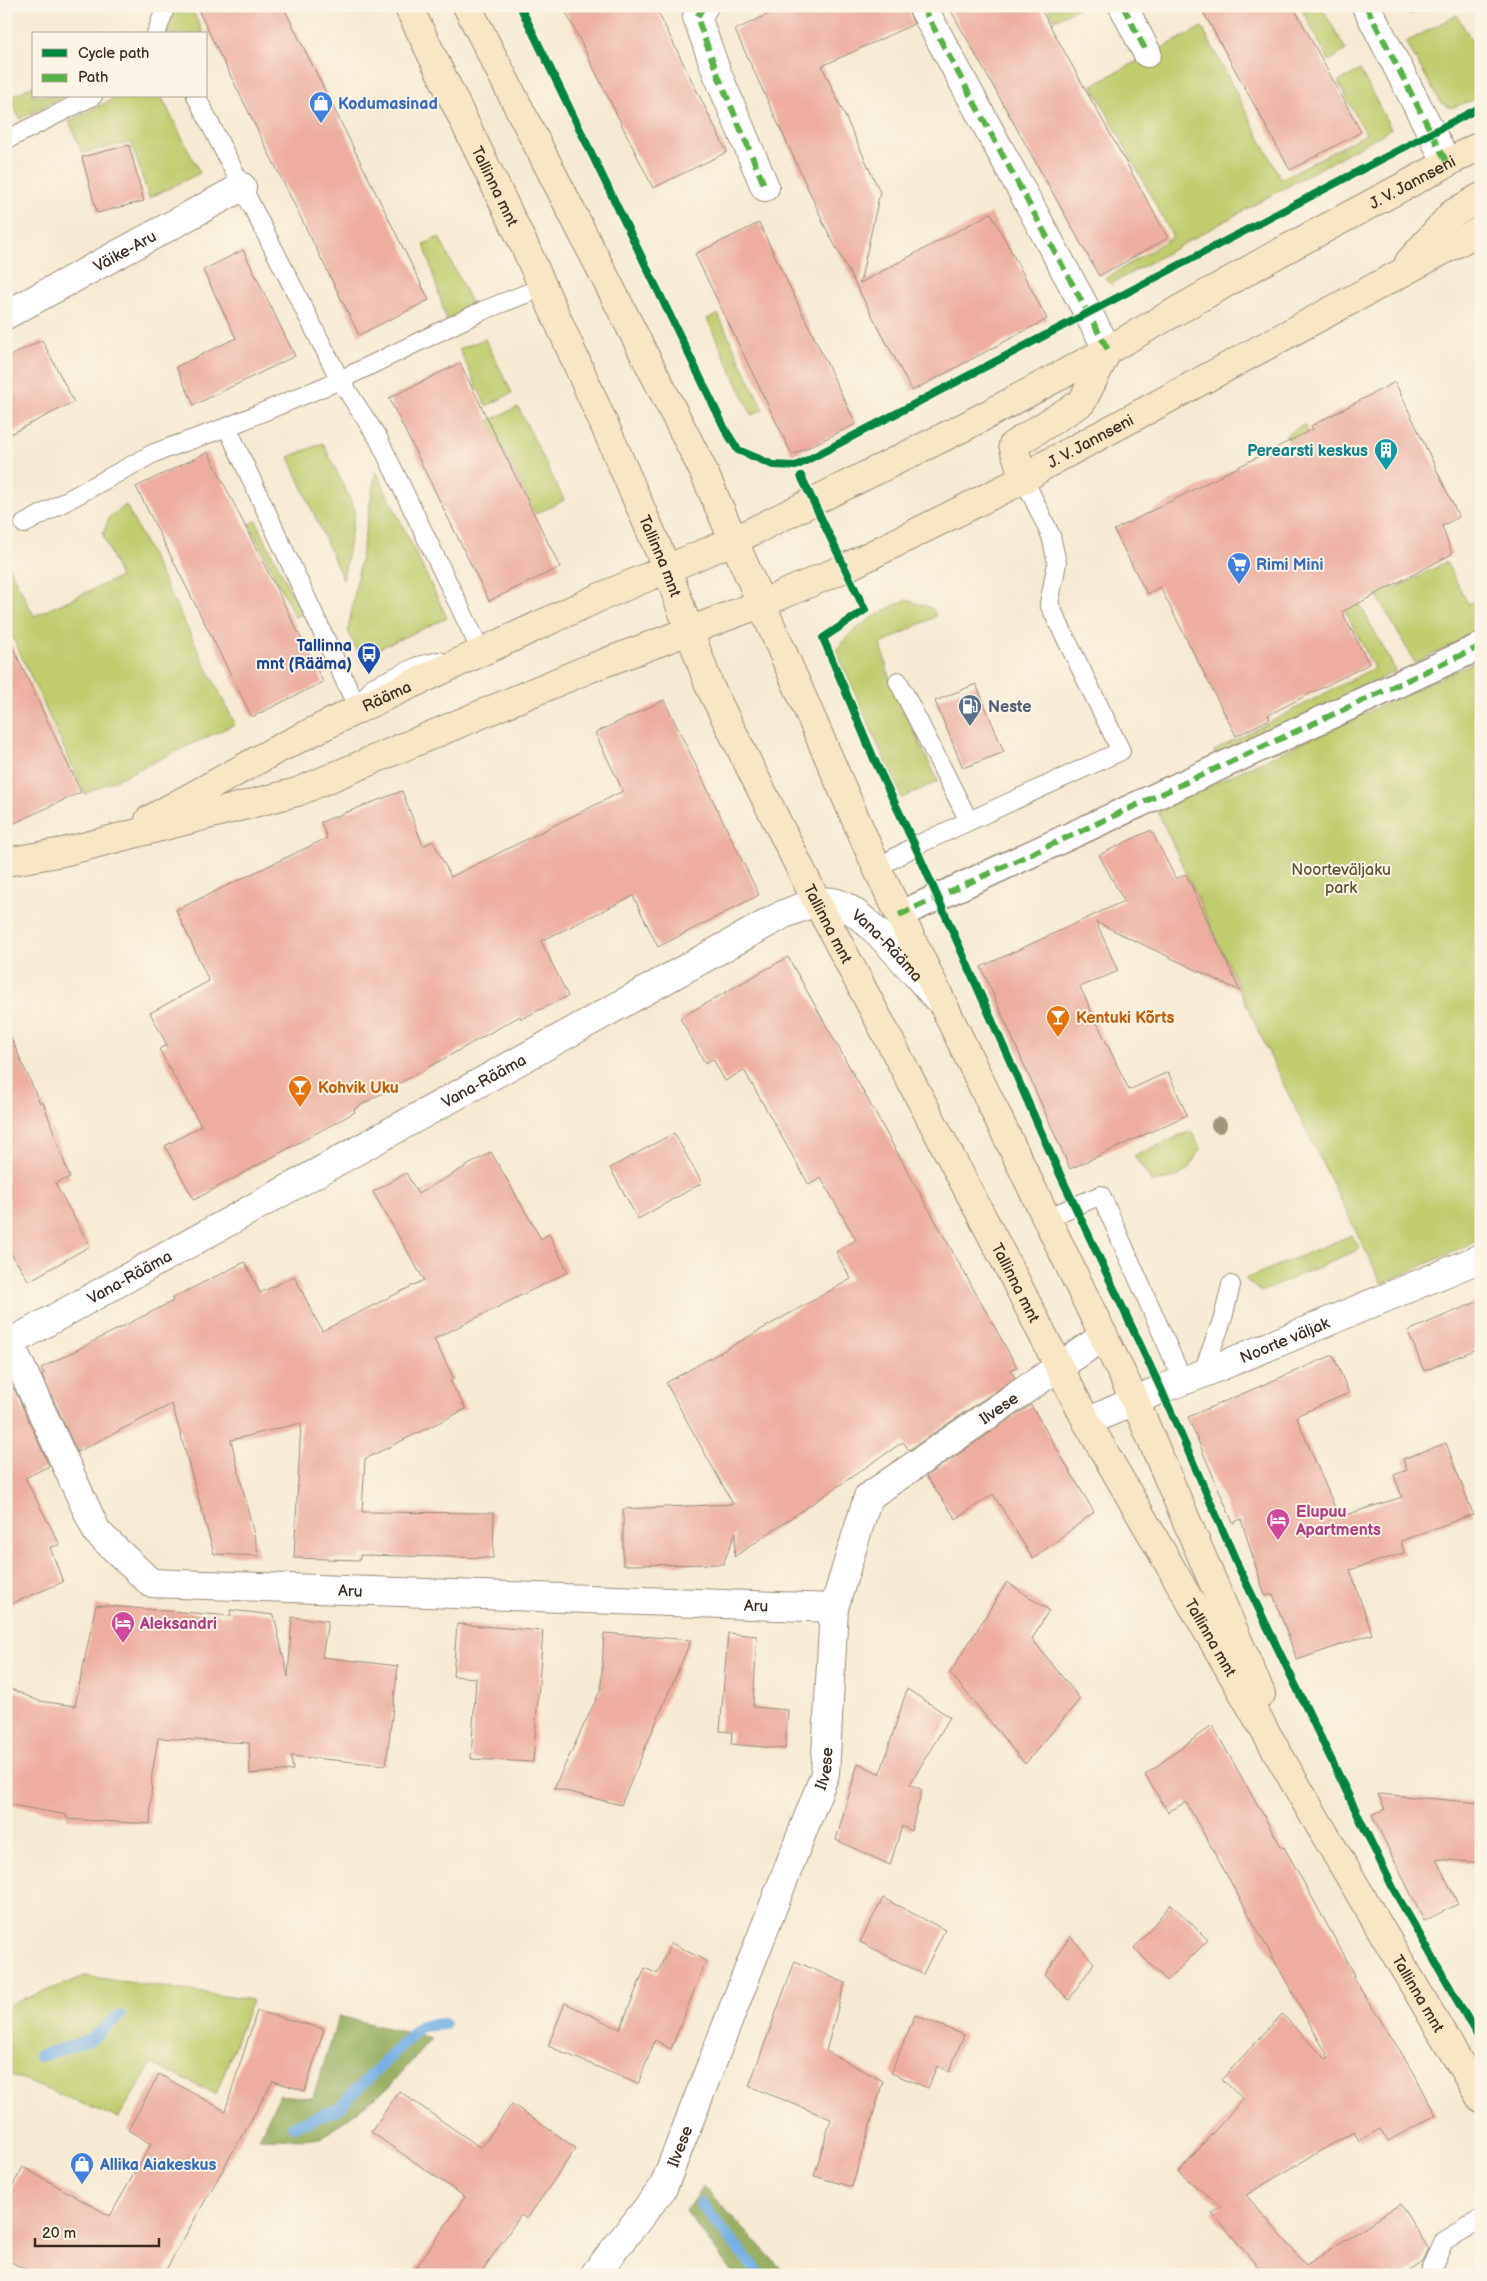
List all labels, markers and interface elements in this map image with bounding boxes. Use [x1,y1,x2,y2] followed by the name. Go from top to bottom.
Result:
[32,32,208,98] legend
[78,44,149,63] text: Cycle path
[78,68,108,87] text: Path
[308,90,334,124] shop icon: Kodumasinad
[338,95,438,114] place label: Kodumasinad
[467,143,521,230] street label: Tallinna mnt
[1366,152,1459,214] street label: J. V. Jannseni
[91,227,160,277] street label: Väike-Aru
[1045,411,1137,473] street label: J. V. Jannseni
[1373,437,1399,471] building icon: Perearsti keskus
[1247,442,1368,461] place label: Perearsti keskus
[634,513,684,600] street label: Tallinna mnt
[1226,551,1252,585] supermarket icon: Rimi Mini
[1256,556,1323,575] place label: Rimi Mini
[256,637,352,674] place label: Tallinna mnt (Rääma)
[356,641,382,675] bus stop icon: Tallinna mnt (Rääma)
[360,678,415,717] street label: Rääma
[957,693,983,727] fuel station icon: Neste
[988,698,1031,717] place label: Neste
[1291,861,1391,898] park label: Noorteväljaku park
[799,882,856,967] street label: Tallinna mnt
[847,906,926,986] street label: Vana-Rääma
[1045,1004,1071,1038] bar icon: Kentuki Kõrts
[1076,1009,1175,1028] place label: Kentuki Kõrts
[439,1051,530,1113] street label: Vana-Rääma
[287,1074,313,1108] bar icon: Kohvik Uku
[318,1079,399,1098] place label: Kohvik Uku
[987,1240,1043,1326] street label: Tallinna mnt
[85,1247,176,1309] street label: Vana-Rääma
[1237,1314,1333,1368] street label: Noorte väljak
[976,1389,1023,1429] street label: Ilvese
[1295,1503,1381,1540] place label: Elupuu Apartments
[1265,1507,1291,1541] hotel icon: Elupuu Apartments
[338,1582,363,1602] street label: Aru
[1180,1596,1240,1680] street label: Tallinna mnt
[744,1597,769,1617] street label: Aru
[110,1610,136,1644] hotel icon: Aleksandri
[139,1615,217,1634] place label: Aleksandri
[812,1746,837,1793] street label: Ilvese
[1387,1952,1447,2036] street label: Tallinna mnt
[664,2123,698,2170] street label: Ilvese
[69,2151,95,2185] shop icon: Allika Aiakeskus
[99,2156,216,2175] place label: Allika Aiakeskus
[35,2216,159,2248] scale bar
[42,2224,76,2243] text: 20 m

